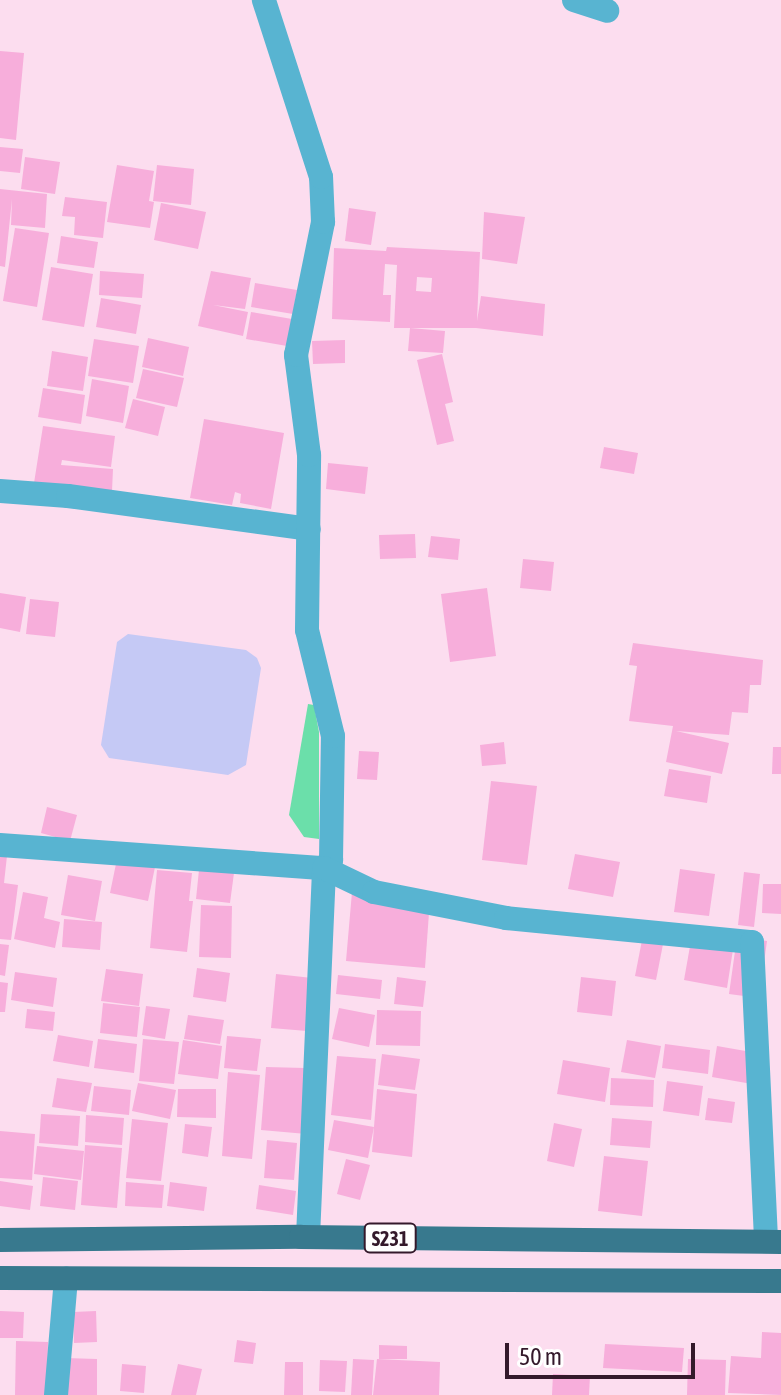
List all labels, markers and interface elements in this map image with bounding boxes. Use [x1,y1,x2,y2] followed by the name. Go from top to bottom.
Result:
[362,1222,418,1254] road number: S231
[509,1327,699,1377] scale bar
[519,1343,562,1370] text: 50 m

